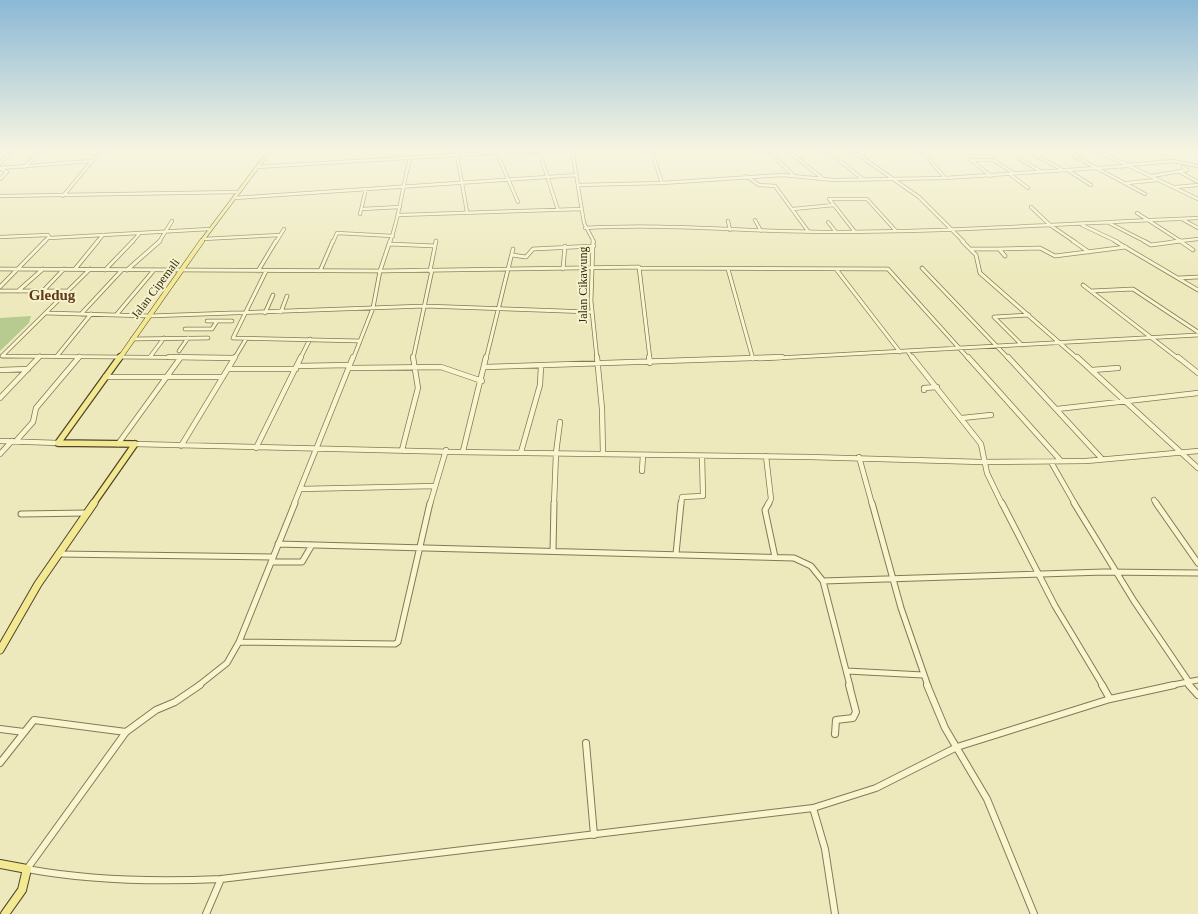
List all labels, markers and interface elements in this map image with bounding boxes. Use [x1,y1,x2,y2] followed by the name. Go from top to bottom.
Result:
[577,247,591,323] street label: Jalan Cikawung
[129,256,183,322] street label: Jalan Cipemali
[29,287,75,305] district label: Gledug

